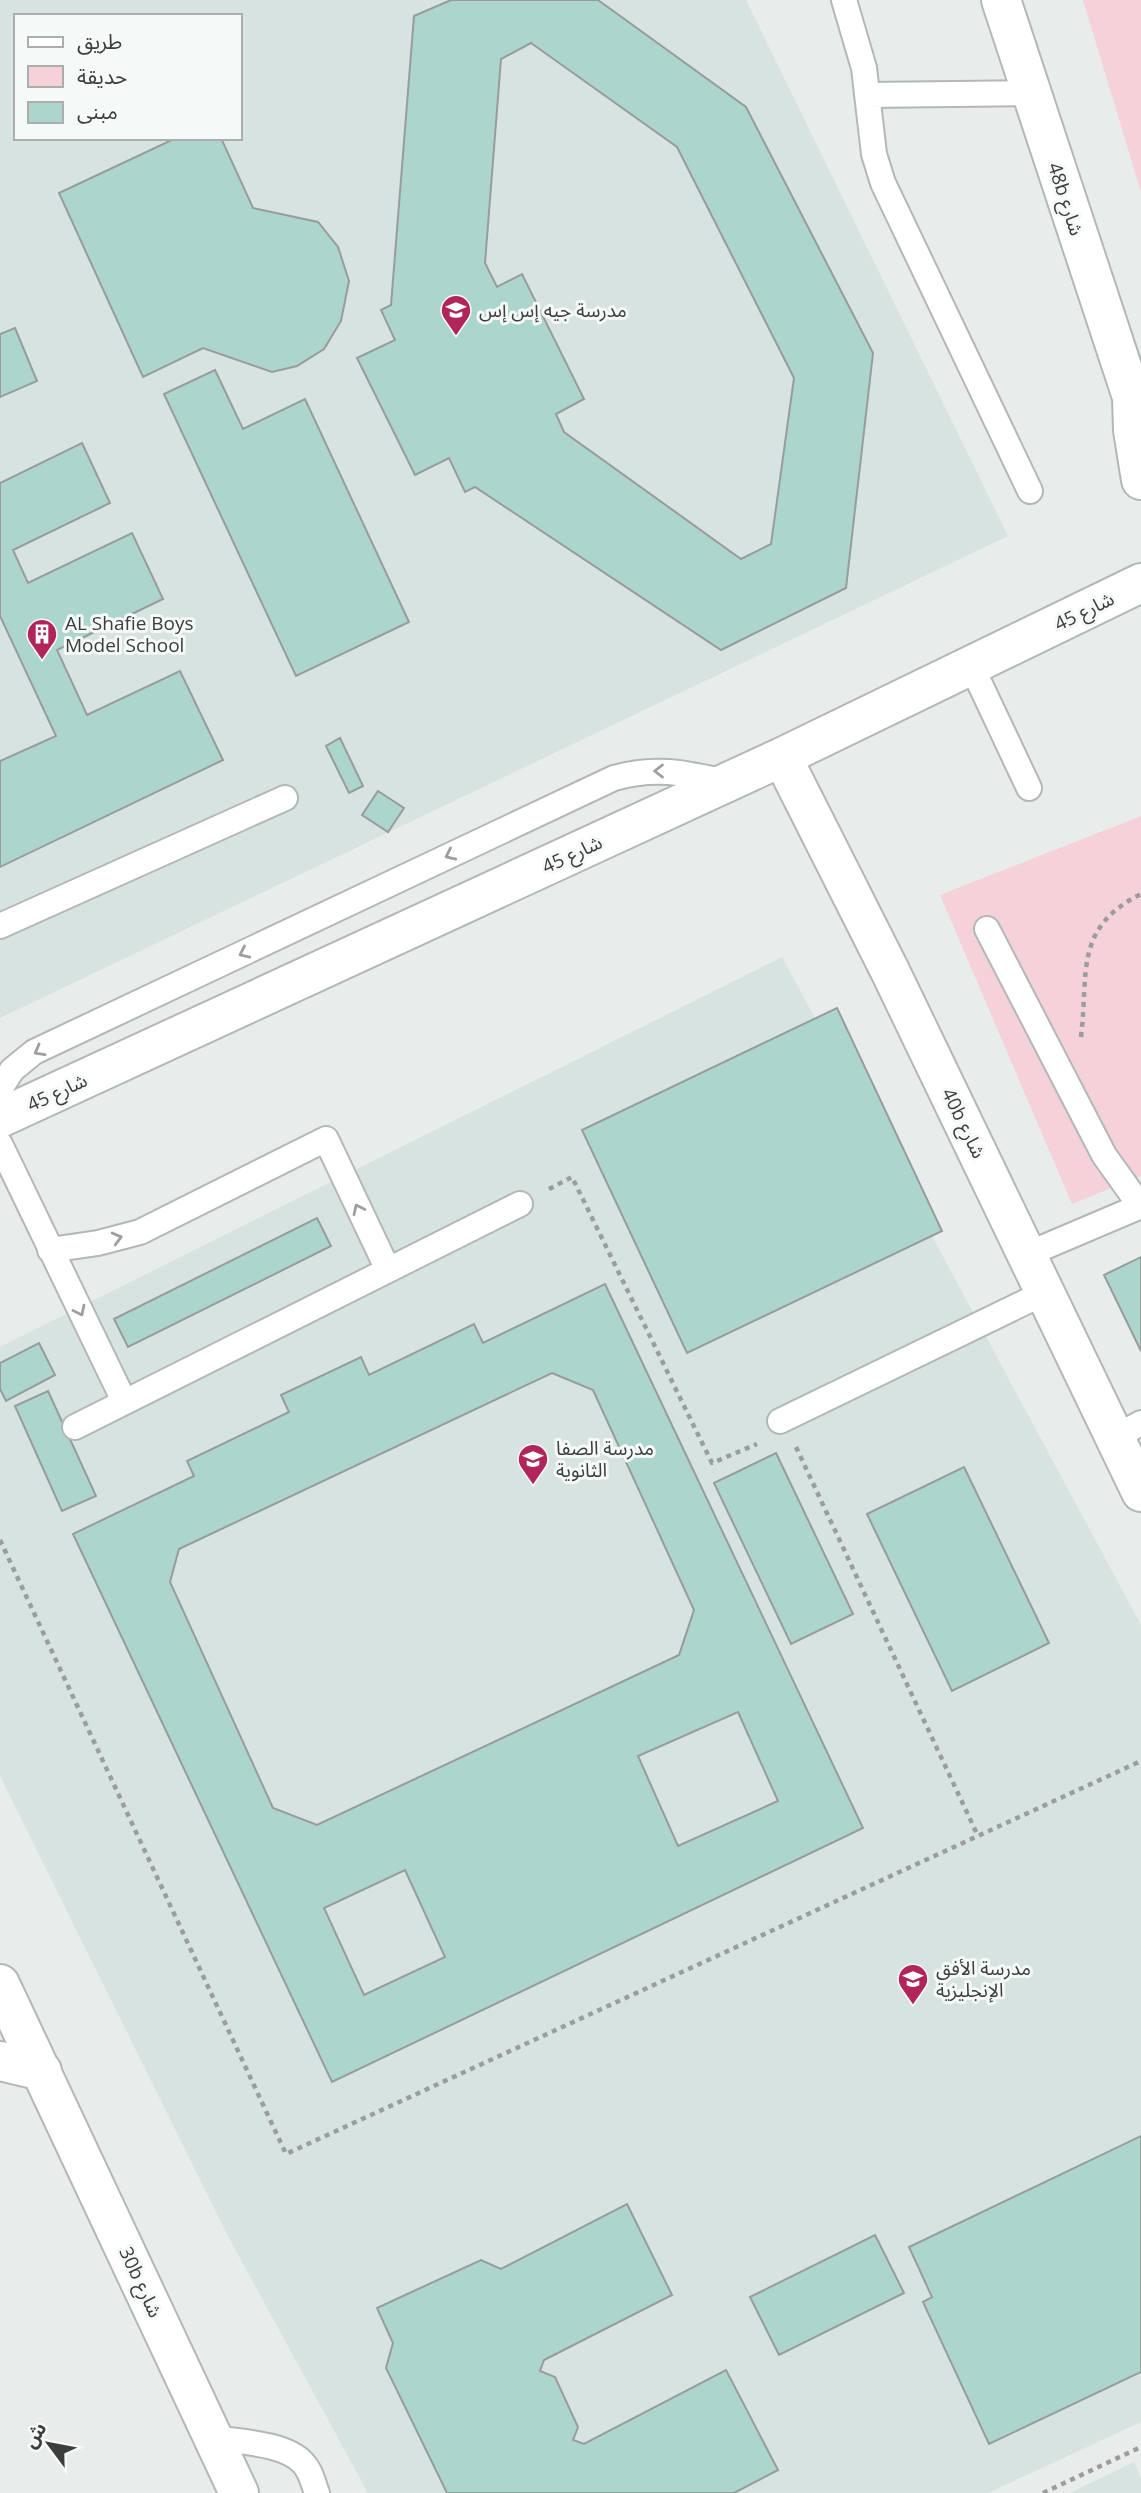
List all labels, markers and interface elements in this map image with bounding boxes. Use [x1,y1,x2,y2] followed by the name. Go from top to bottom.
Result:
[14,14,242,140] legend
[77,27,122,55] text: طريق
[77,62,127,90] text: حديقة
[77,97,118,125] text: مبنى
[1041,159,1090,239] street label: 48b شارع
[439,293,473,337] school or university icon: مدرسة جيه إس إس
[479,297,627,323] place label: مدرسة جيه إس إس
[1050,585,1119,638] street label: شارع 45
[65,610,194,658] place label: AL Shafie Boys Model School
[25,617,59,661] building icon: AL Shafie Boys Model School
[653,763,664,779] one-way arrow
[538,829,607,880] street label: شارع 45
[445,847,457,861] one-way arrow
[239,944,251,958] one-way arrow
[34,1043,46,1056] one-way arrow
[23,1067,92,1118] street label: شارع 45
[935,1083,992,1163] street label: 40b شارع
[352,1204,366,1216] one-way arrow
[111,1232,123,1247] one-way arrow
[72,1304,86,1316] one-way arrow
[556,1435,654,1483] place label: مدرسة الصفا الثانوية
[516,1442,550,1486] school or university icon: مدرسة الصفا الثانوية
[936,1955,1031,2003] place label: مدرسة الأفق الإنجليزية
[896,1962,930,2006] school or university icon: مدرسة الأفق الإنجليزية
[112,2242,169,2322] street label: 30b شارع
[14,2409,84,2479] north arrow
[17,2417,53,2453] text: ش

